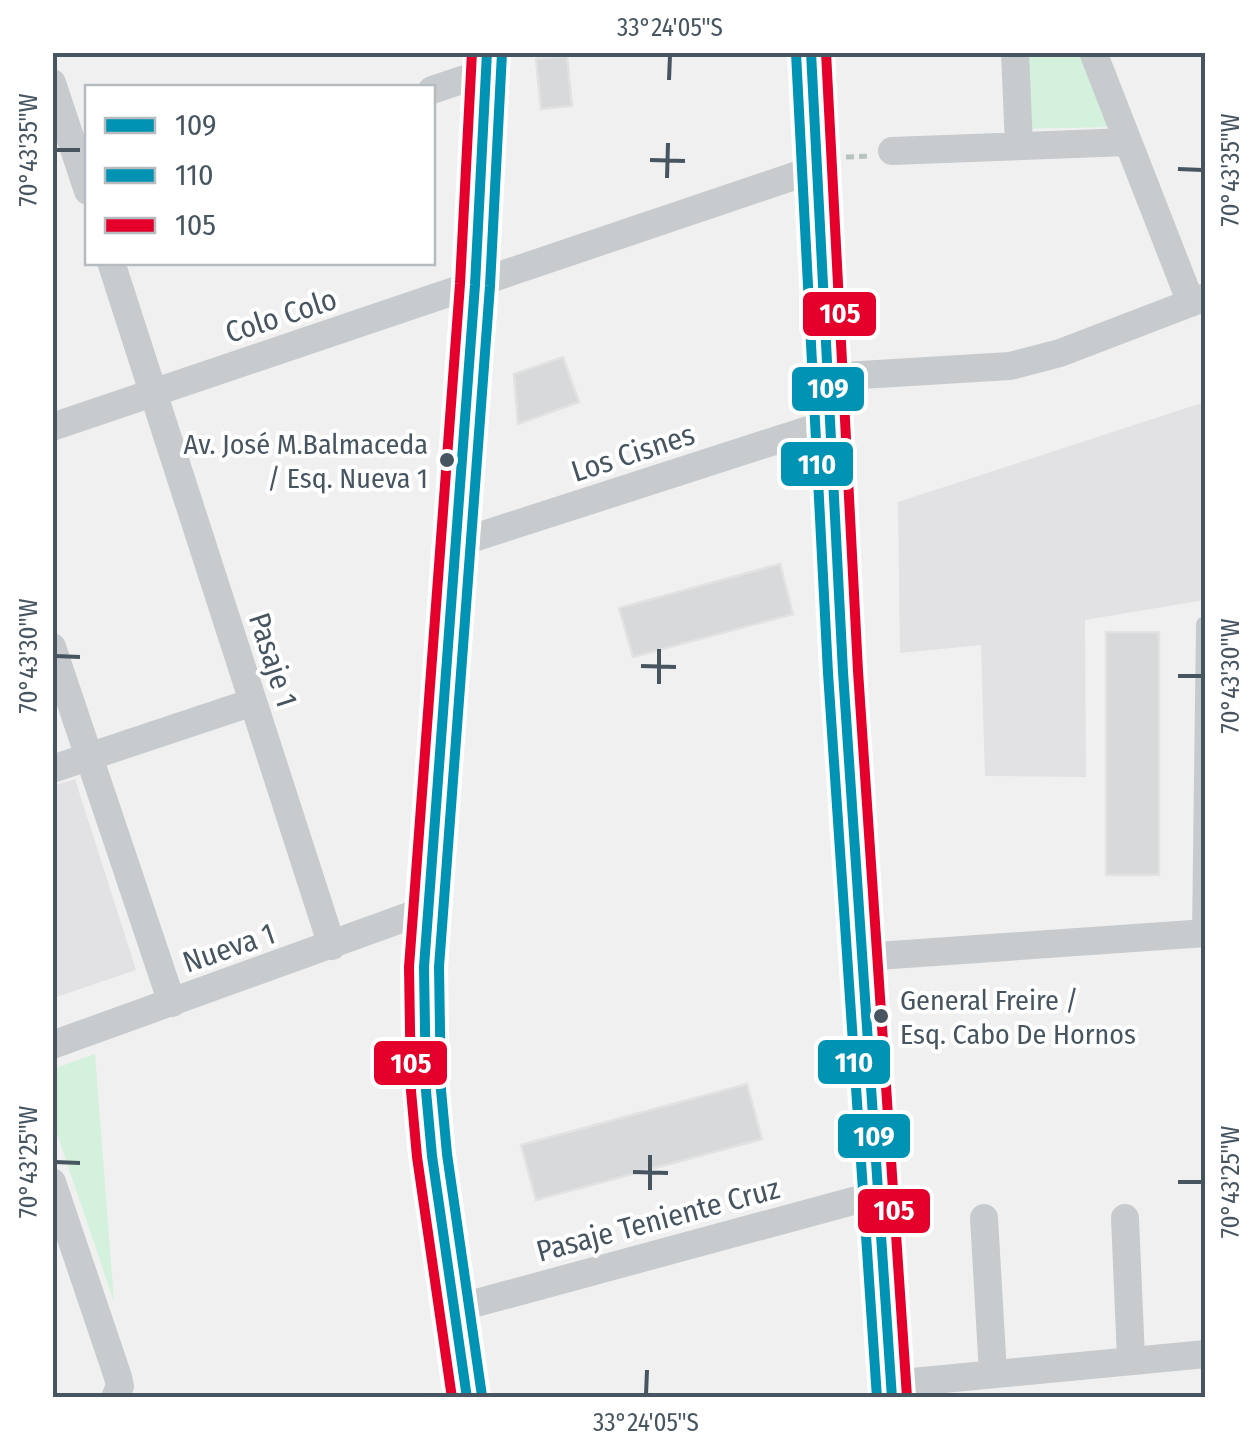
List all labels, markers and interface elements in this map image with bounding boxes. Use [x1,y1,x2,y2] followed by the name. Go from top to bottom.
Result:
[617,13,723,43] text: 33°24'05"S
[85,85,435,265] legend
[14,93,44,206] text: 70°43'35"W
[175,107,217,143] text: 109
[1216,113,1246,226] text: 70°43'35"W
[175,157,214,193] text: 110
[175,207,216,243] text: 105
[221,281,341,351] street label: Colo Colo
[801,290,878,338] line badge: 105
[820,297,860,330] text: 105
[790,365,866,413] line badge: 109
[807,372,849,405] text: 109
[567,416,699,490] street label: Los Cisnes
[183,428,428,495] place label: Av. José M.Balmaceda / Esq. Nueva 1
[779,440,855,488] line badge: 110
[798,448,836,481] text: 110
[437,450,457,470] marker: Av. José M.Balmaceda / Esq. Nueva 1
[14,598,44,713] text: 70°43'30"W
[241,608,305,712] street label: Pasaje 1
[1216,618,1246,733] text: 70°43'30"W
[178,916,280,980] street label: Nueva 1
[900,984,1136,1051] place label: General Freire / Esq. Cabo De Hornos
[871,1006,891,1026] marker: General Freire / Esq. Cabo De Hornos
[816,1038,892,1086] line badge: 110
[372,1039,449,1087] line badge: 105
[835,1046,873,1079] text: 110
[391,1047,431,1080] text: 105
[14,1105,44,1218] text: 70°43'25"W
[836,1112,912,1160] line badge: 109
[853,1120,895,1153] text: 109
[1216,1125,1246,1238] text: 70°43'25"W
[533,1170,784,1270] street label: Pasaje Teniente Cruz
[856,1187,932,1235] line badge: 105
[874,1194,914,1227] text: 105
[593,1408,699,1438] text: 33°24'05"S

